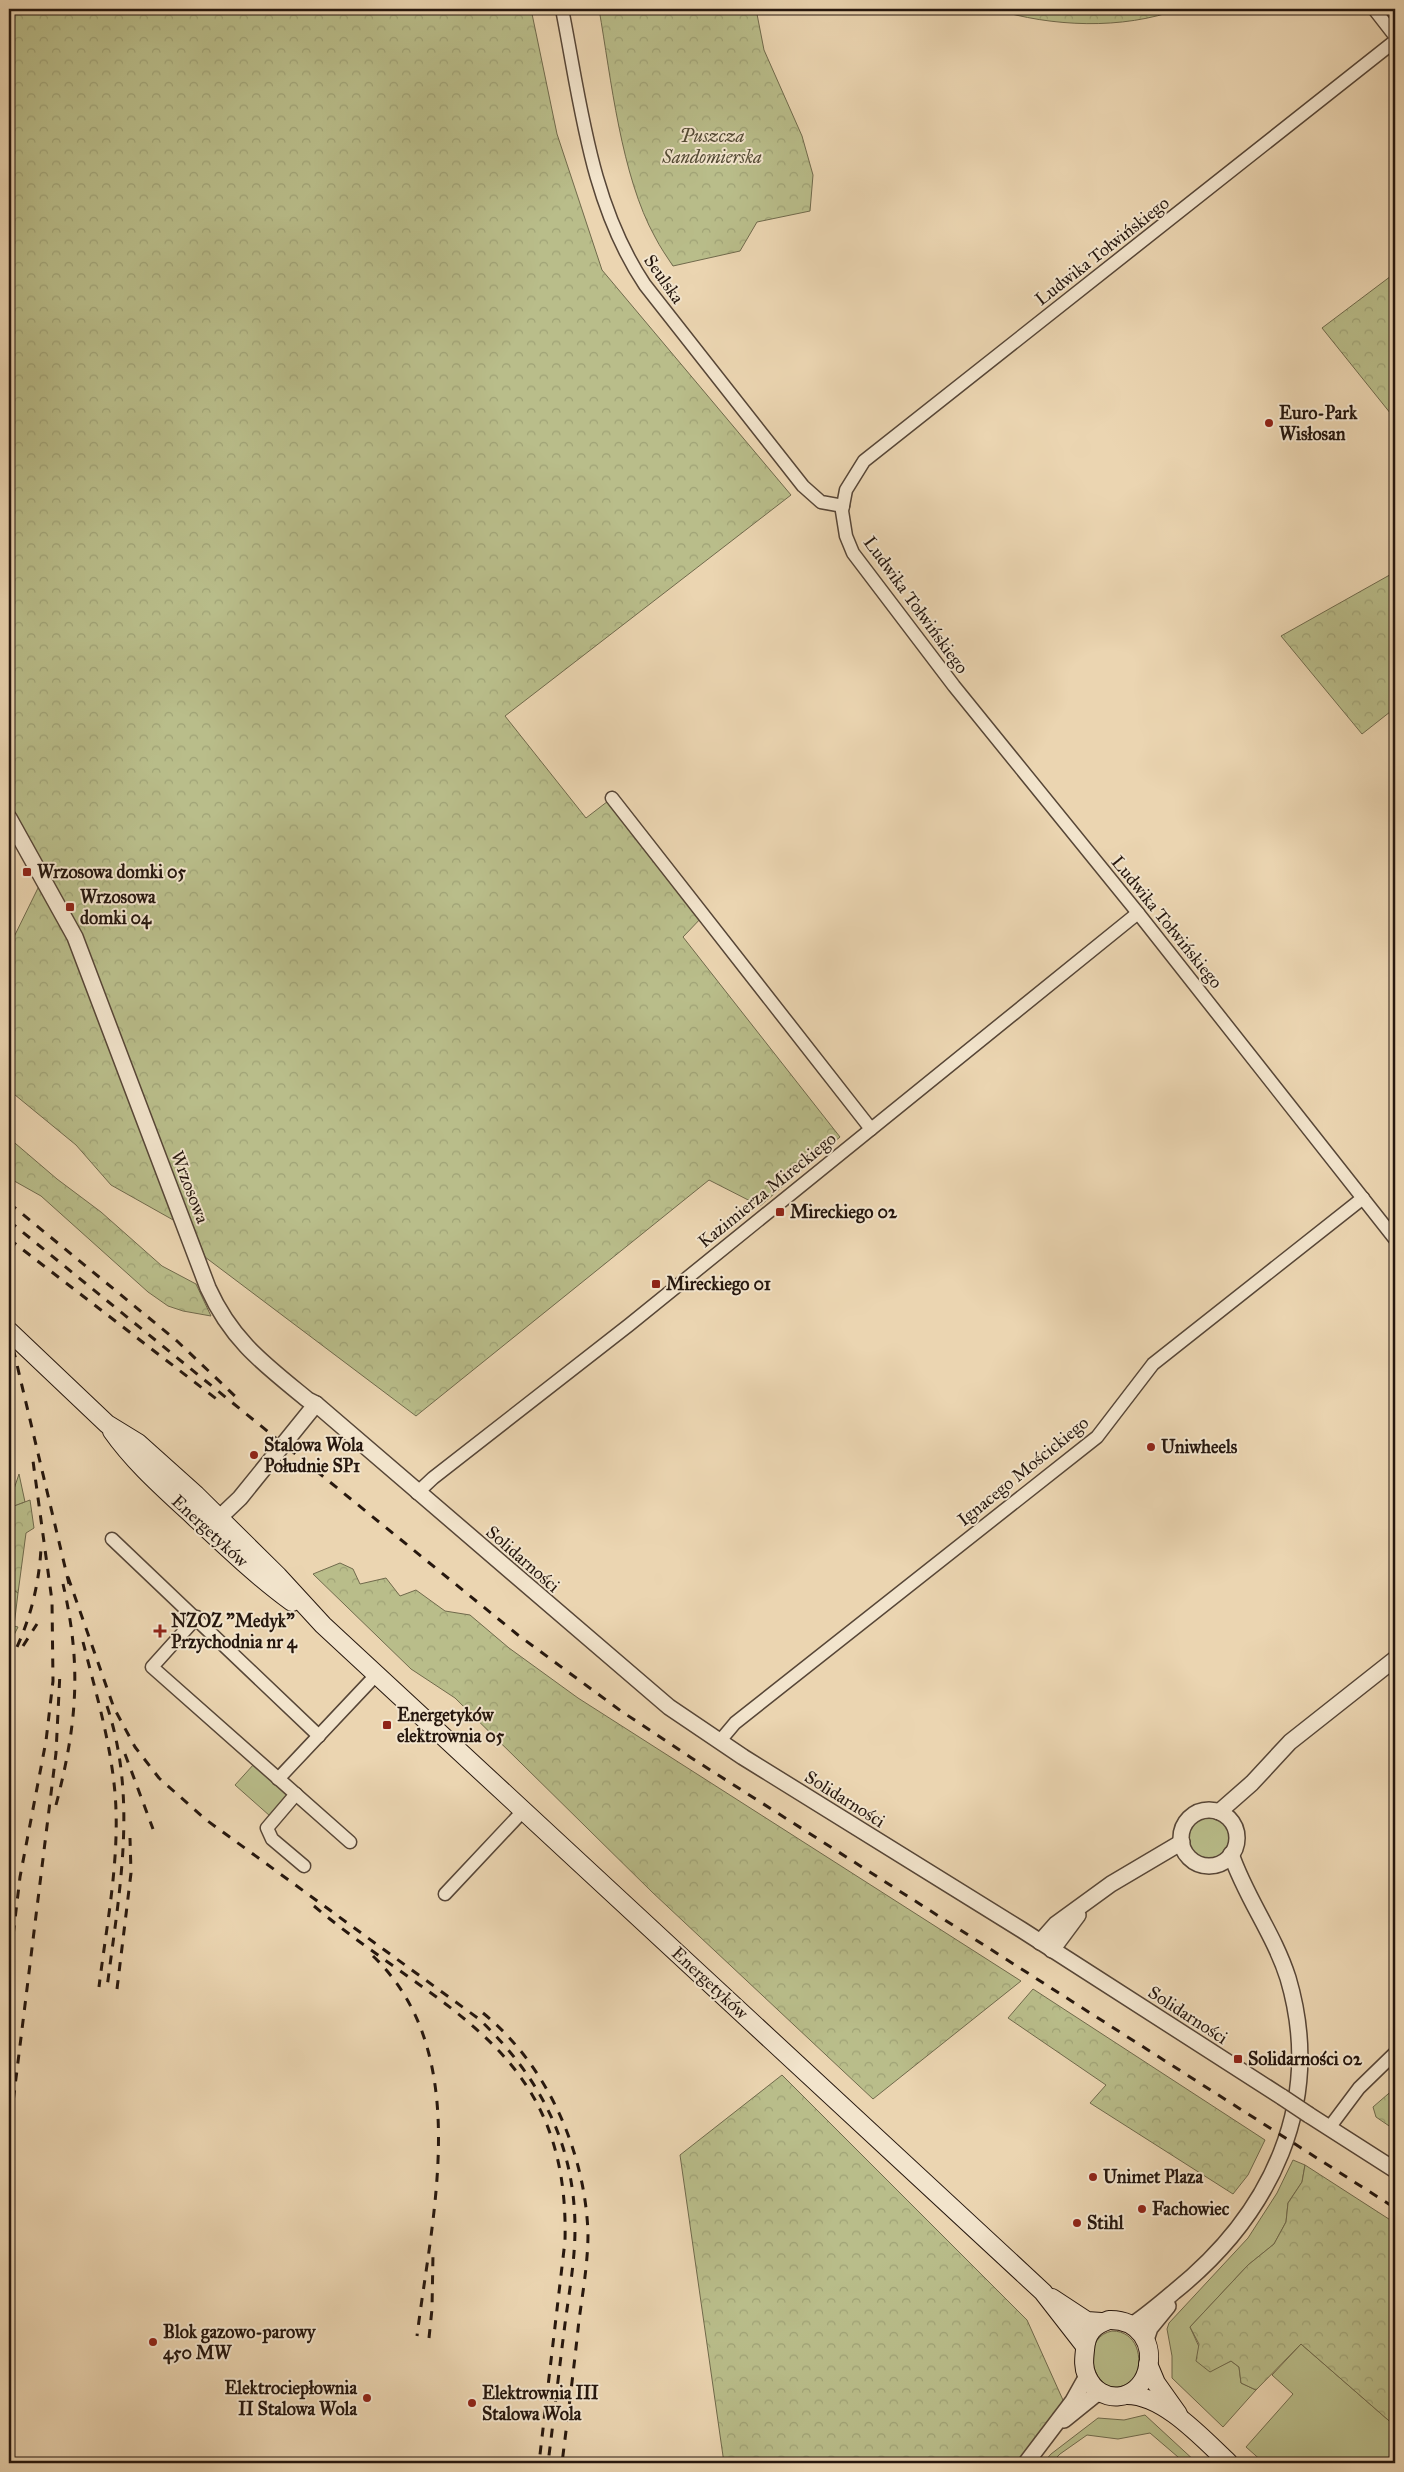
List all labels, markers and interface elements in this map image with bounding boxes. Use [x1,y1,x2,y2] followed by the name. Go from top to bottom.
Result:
[661,125,762,168] park label: Puszcza Sandomierska
[1030,192,1174,311] street label: Ludwika Tołwińskiego
[639,250,689,308] street label: Seulska
[1279,402,1358,445] place label: Euro-Park Wisłosan
[1263,417,1275,429] marker: Euro-Park Wisłosan
[858,532,973,679] street label: Ludwika Tołwińskiego
[1106,851,1227,993] street label: Ludwika Tołwińskiego
[37,861,187,883] place label: Wrzosowa domki 05
[21,866,33,878] marker: Wrzosowa domki 05
[80,886,156,930] place label: Wrzosowa domki 04
[64,901,76,913] marker: Wrzosowa domki 04
[694,1128,841,1253] street label: Kazimierza Mireckiego
[166,1148,214,1227] street label: Wrzosowa
[790,1201,898,1224] place label: Mireckiego 02
[774,1206,786,1218] marker: Mireckiego 02
[666,1273,771,1296] place label: Mireckiego 01
[650,1278,662,1290] marker: Mireckiego 01
[953,1411,1094,1531] street label: Ignacego Mościckiego
[264,1434,364,1477] place label: Stalowa Wola Południe SP1
[1161,1436,1238,1458] place label: Uniwheels
[1145,1441,1157,1453] marker: Uniwheels
[248,1449,260,1461] marker: Stalowa Wola Południe SP1
[167,1490,253,1573] street label: Energetyków
[482,1521,564,1597] street label: Solidarności
[171,1610,298,1654] place label: NZOZ "Medyk" Przychodnia nr 4
[153,1624,167,1638] marker: NZOZ "Medyk" Przychodnia nr 4
[397,1704,505,1747] place label: Energetyków elektrownia 05
[381,1719,393,1731] marker: Energetyków elektrownia 05
[801,1766,889,1832] street label: Solidarności
[667,1942,753,2025] street label: Energetyków
[1144,1981,1232,2049] street label: Solidarności
[1248,2048,1363,2070] place label: Solidarności 02
[1232,2053,1244,2065] marker: Solidarności 02
[1103,2166,1203,2188] place label: Unimet Plaza
[1087,2171,1099,2183] marker: Unimet Plaza
[1152,2198,1230,2220] place label: Fachowiec
[1136,2203,1148,2215] marker: Fachowiec
[1087,2212,1125,2234] place label: Stihl
[1071,2217,1083,2229] marker: Stihl
[163,2321,317,2365] place label: Blok gazowo-parowy 450 MW
[147,2336,159,2348] marker: Blok gazowo-parowy 450 MW
[224,2377,357,2420] place label: Elektrociepłownia II Stalowa Wola
[482,2382,599,2425] place label: Elektrownia III Stalowa Wola
[361,2392,373,2404] marker: Elektrociepłownia II Stalowa Wola
[466,2397,478,2409] marker: Elektrownia III Stalowa Wola

